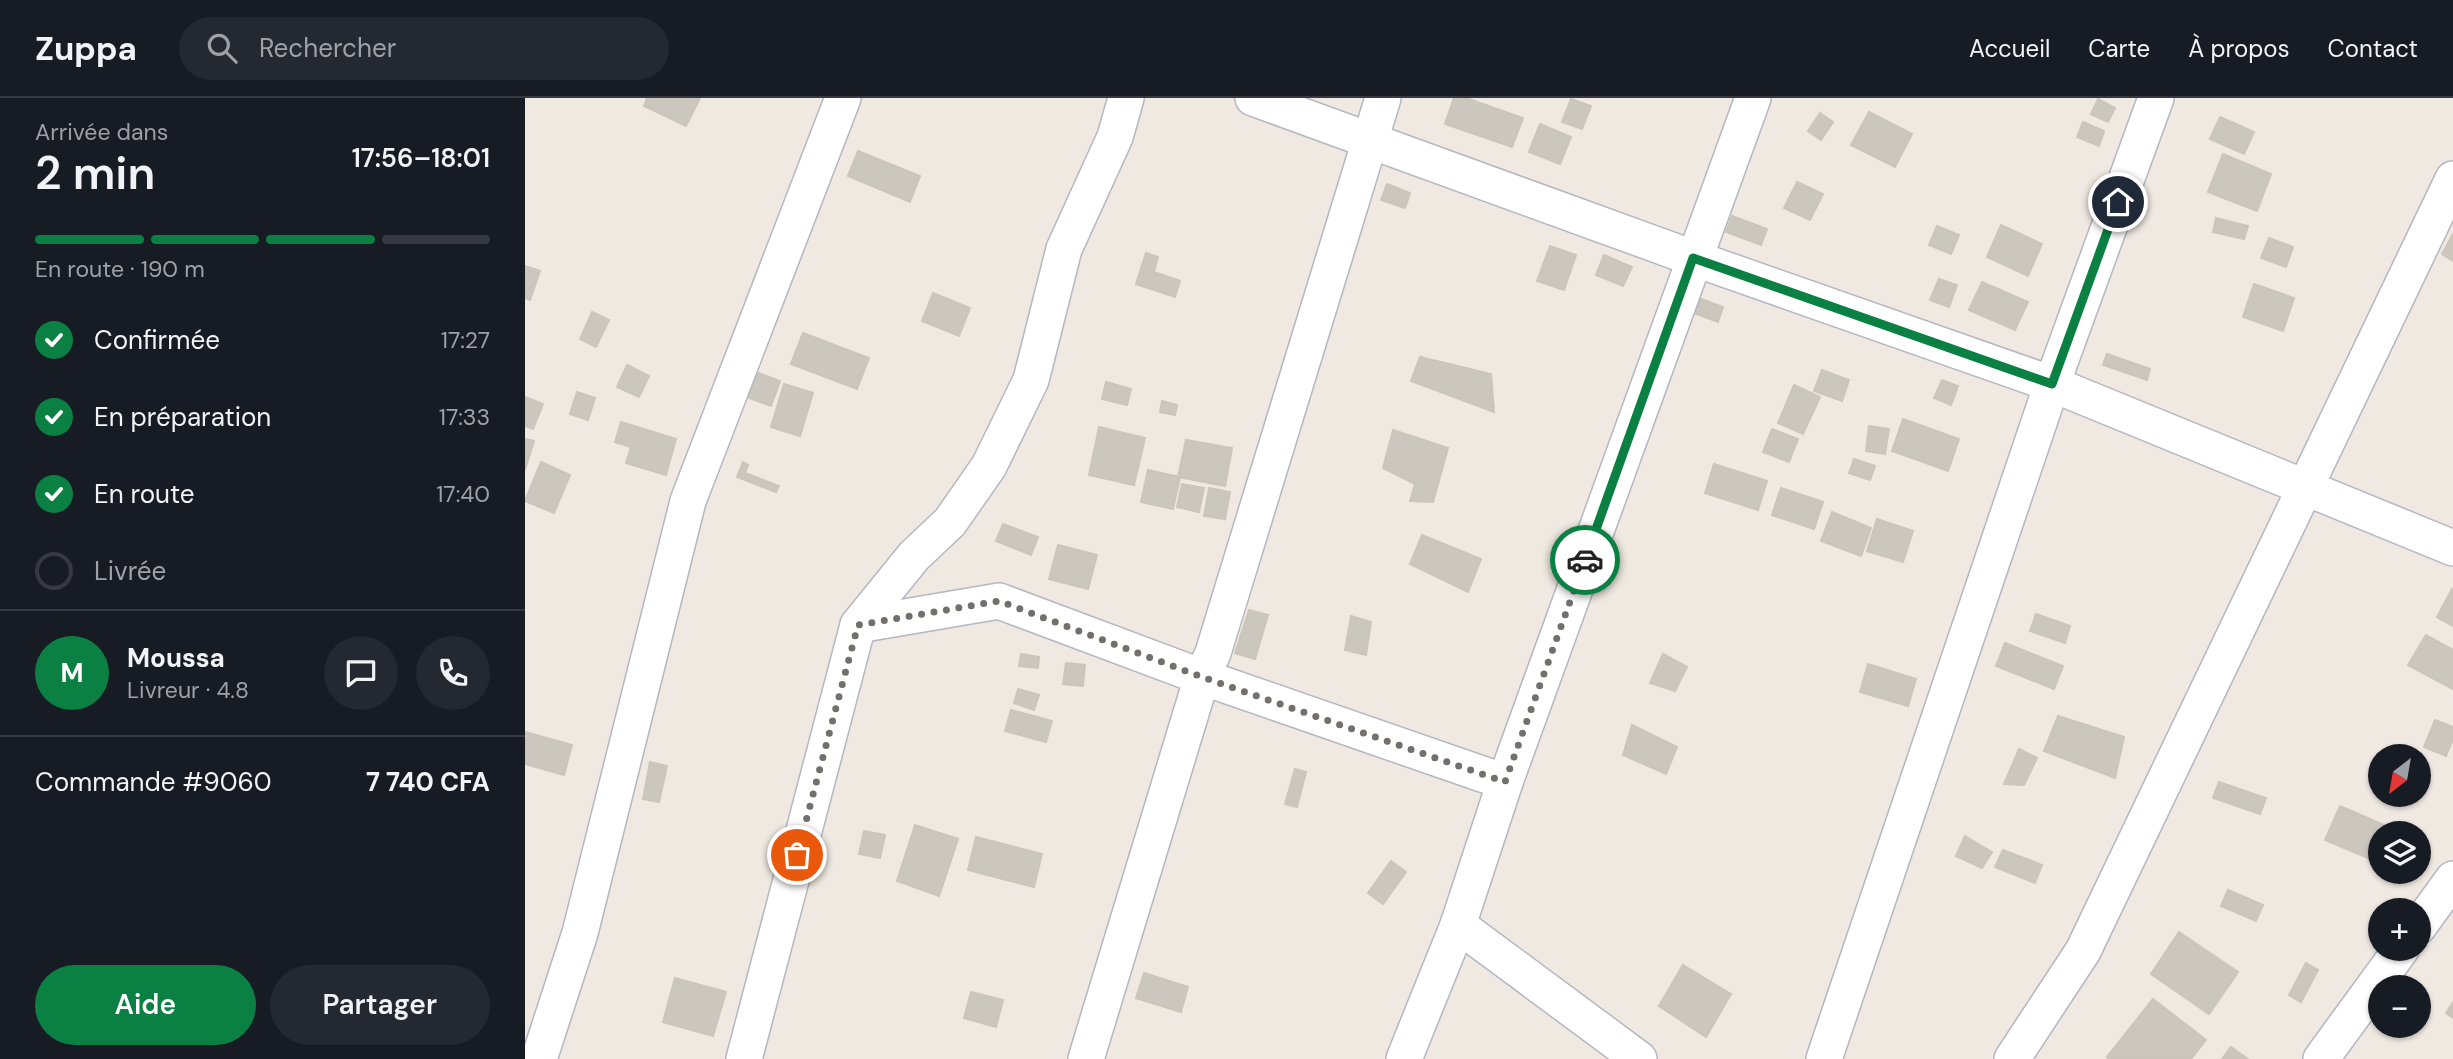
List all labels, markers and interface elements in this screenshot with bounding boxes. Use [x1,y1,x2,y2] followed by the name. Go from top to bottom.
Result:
[179,17,669,80] search box
[35,27,137,70] text: Zuppa
[203,29,241,67] icon: search
[259,31,396,65] text: Rechercher
[1969,33,2050,64] text: Accueil
[2088,33,2150,64] text: Carte
[2188,33,2290,64] text: À propos
[2328,33,2418,64] text: Contact
[35,117,168,147] text: Arrivée dans
[352,141,490,175] text: 17:56–18:01
[35,143,155,203] text: 2 min
[2088,172,2148,232] pin
[2099,183,2137,221] icon: home
[35,254,205,284] text: En route · 190 m
[35,321,73,359] icon: check
[94,323,220,357] text: Confirmée
[441,325,490,355] text: 17:27
[35,398,73,436] icon: check
[94,400,271,434] text: En préparation
[439,402,490,432] text: 17:33
[35,475,73,513] icon: check
[94,477,195,511] text: En route
[436,479,490,509] text: 17:40
[1550,525,1620,595] courier
[1566,541,1604,579] icon: car
[94,554,166,588] text: Livrée
[324,636,398,710] button: chat
[416,636,490,710] button: phone
[127,641,225,675] text: Moussa
[60,656,84,690] text: M
[127,675,249,705] text: Livreur · 4.8
[2368,744,2431,807] north arrow
[2368,744,2431,1038] map controls
[35,765,272,799] text: Commande #9060
[366,765,490,799] text: 7 740 CFA
[2368,821,2431,884] button: layers
[767,825,827,885] pin
[778,836,816,874] icon: bag
[2368,898,2431,961] button: +
[35,965,256,1045] button: Aide
[270,965,490,1045] button: Partager
[2368,975,2431,1038] button: −

